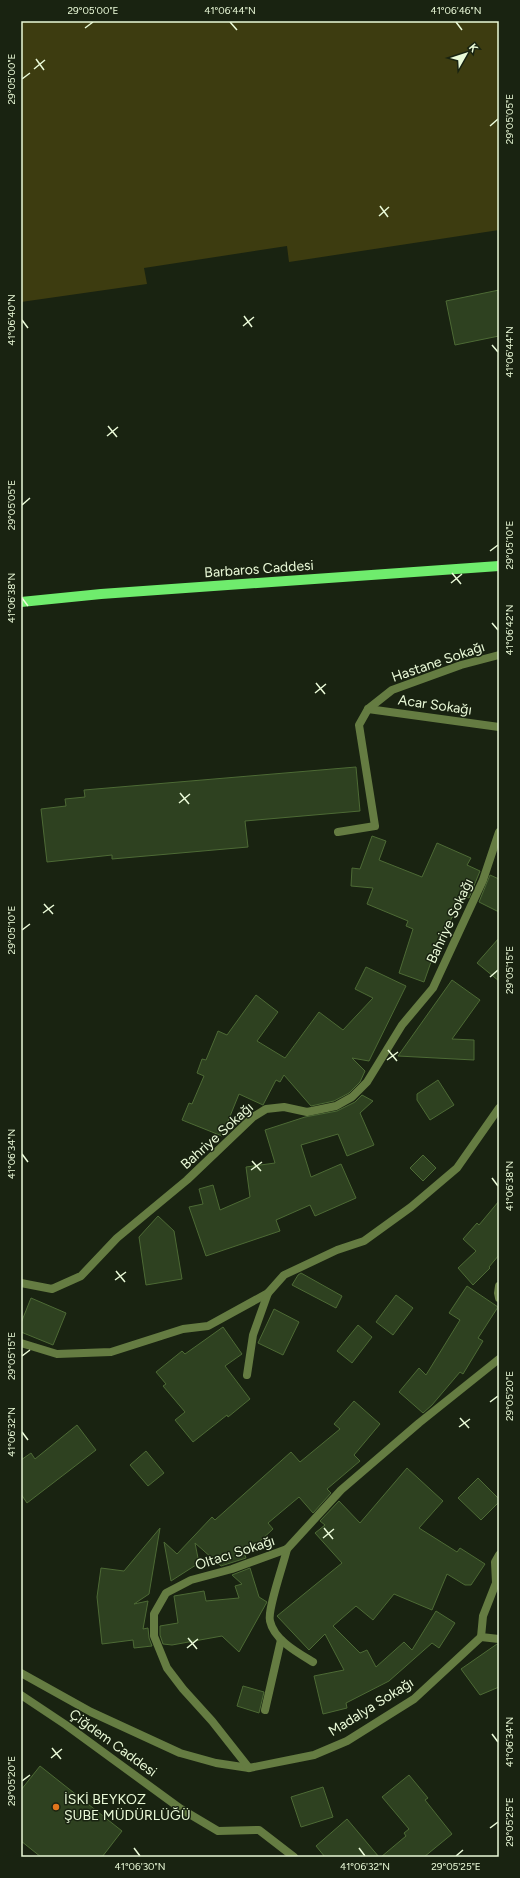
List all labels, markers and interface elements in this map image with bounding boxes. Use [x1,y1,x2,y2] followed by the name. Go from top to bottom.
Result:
[67,4,119,17] text: 29°05'00"E
[204,4,256,17] text: 41°06'44"N
[431,4,481,17] text: 41°06'46"N
[446,34,486,74] north arrow
[466,41,481,55] text: K
[5,53,18,105] text: 29°05'00"E
[503,94,516,144] text: 29°05'05"E
[5,294,18,346] text: 41°06'40"N
[503,326,516,378] text: 41°06'44"N
[5,480,18,530] text: 29°05'05"E
[503,521,516,569] text: 29°05'10"E
[204,557,314,581] street label: Barbaros Caddesi
[5,573,18,623] text: 41°06'38"N
[503,605,516,655] text: 41°06'42"N
[389,638,487,686] street label: Hastane Sokağı
[397,691,473,719] street label: Acar Sokağı
[423,876,477,966] street label: Bahriye Sokağı
[5,906,18,954] text: 29°05'10"E
[503,946,516,994] text: 29°05'15"E
[177,1099,257,1173] street label: Bahriye Sokağı
[5,1129,18,1179] text: 41°06'34"N
[503,1161,516,1211] text: 41°06'38"N
[5,1332,18,1380] text: 29°05'15"E
[503,1371,516,1421] text: 29°05'20"E
[5,1407,18,1457] text: 41°06'32"N
[193,1532,277,1574] street label: Oltacı Sokağı
[325,1674,417,1740] street label: Madalya Sokağı
[66,1706,160,1780] street label: Çiğdem Caddesi
[503,1717,516,1767] text: 41°06'34"N
[5,1756,18,1806] text: 29°05'20"E
[64,1791,191,1824] place label: İSKİ BEYKOZ ŞUBE MÜDÜRLÜĞÜ
[503,1797,516,1847] text: 29°05'25"E
[51,1802,61,1812] marker: İSKİ BEYKOZ ŞUBE MÜDÜRLÜĞÜ
[115,1860,165,1873] text: 41°06'30"N
[340,1860,390,1873] text: 41°06'32"N
[431,1860,481,1873] text: 29°05'25"E

